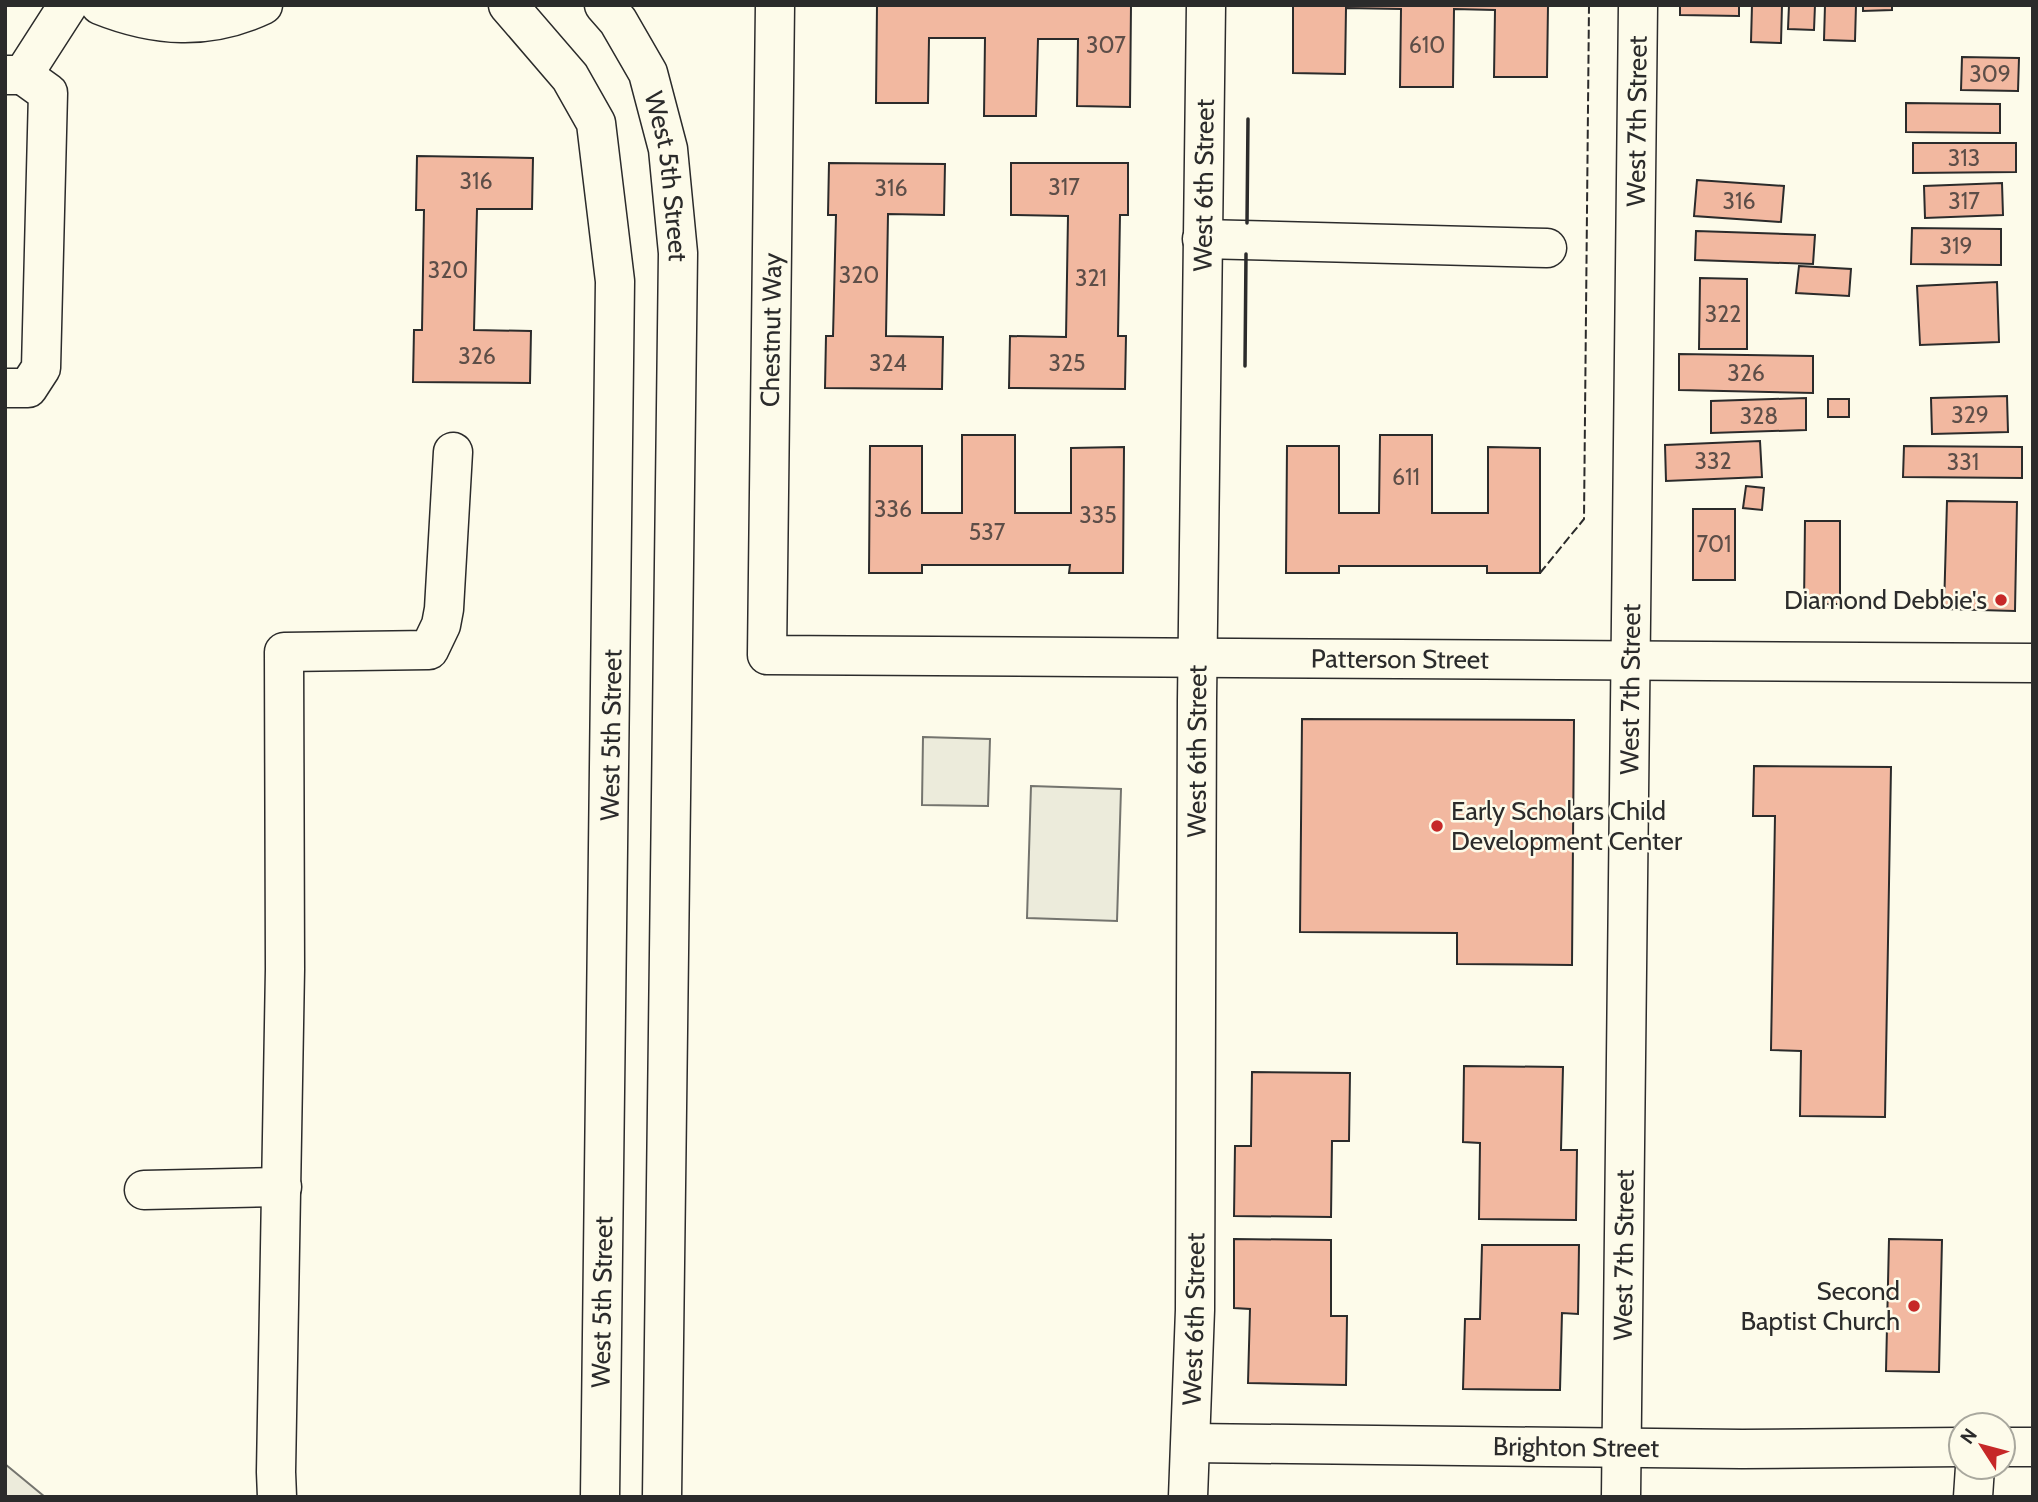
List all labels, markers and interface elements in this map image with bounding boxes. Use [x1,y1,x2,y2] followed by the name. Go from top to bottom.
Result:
[1086,31,1126,59] house number: 307
[1409,31,1445,59] house number: 610
[1620,35,1654,207] street label: West 7th Street
[1969,60,2011,88] house number: 309
[638,88,694,262] street label: West 5th Street
[1187,98,1221,272] street label: West 6th Street
[1948,144,1980,172] house number: 313
[459,167,493,195] house number: 316
[1048,173,1080,201] house number: 317
[874,174,908,202] house number: 316
[1722,187,1756,215] house number: 316
[1948,187,1980,215] house number: 317
[1939,232,1973,260] house number: 319
[754,253,788,407] street label: Chestnut Way
[428,256,468,284] house number: 320
[839,261,879,289] house number: 320
[1075,264,1107,292] house number: 321
[1705,300,1741,328] house number: 322
[458,342,496,370] house number: 326
[869,349,907,377] house number: 324
[1049,349,1085,377] house number: 325
[1727,359,1765,387] house number: 326
[1951,401,1989,429] house number: 329
[1740,402,1778,430] house number: 328
[1695,447,1731,475] house number: 332
[1947,448,1979,476] house number: 331
[1392,463,1420,491] house number: 611
[874,495,912,523] house number: 336
[1079,501,1117,529] house number: 335
[969,518,1006,546] house number: 537
[1697,530,1731,558] house number: 701
[1784,584,1987,616] place label: Diamond Debbie's
[1993,592,2009,608] marker: Diamond Debbie's
[1613,603,1647,775] street label: West 7th Street
[1311,642,1489,676] street label: Patterson Street
[594,649,629,821] street label: West 5th Street
[1181,664,1213,838] street label: West 6th Street
[1451,795,1683,857] place label: Early Scholars Child Development Center
[1429,818,1445,834] marker: Early Scholars Child Development Center
[1607,1169,1641,1341] street label: West 7th Street
[585,1216,620,1388] street label: West 5th Street
[1175,1233,1211,1406] street label: West 6th Street
[1741,1275,1900,1337] place label: Second Baptist Church
[1906,1298,1922,1314] marker: Second Baptist Church
[1947,1411,2017,1481] north arrow
[1955,1424,1982,1448] text: N
[1493,1430,1659,1464] street label: Brighton Street

